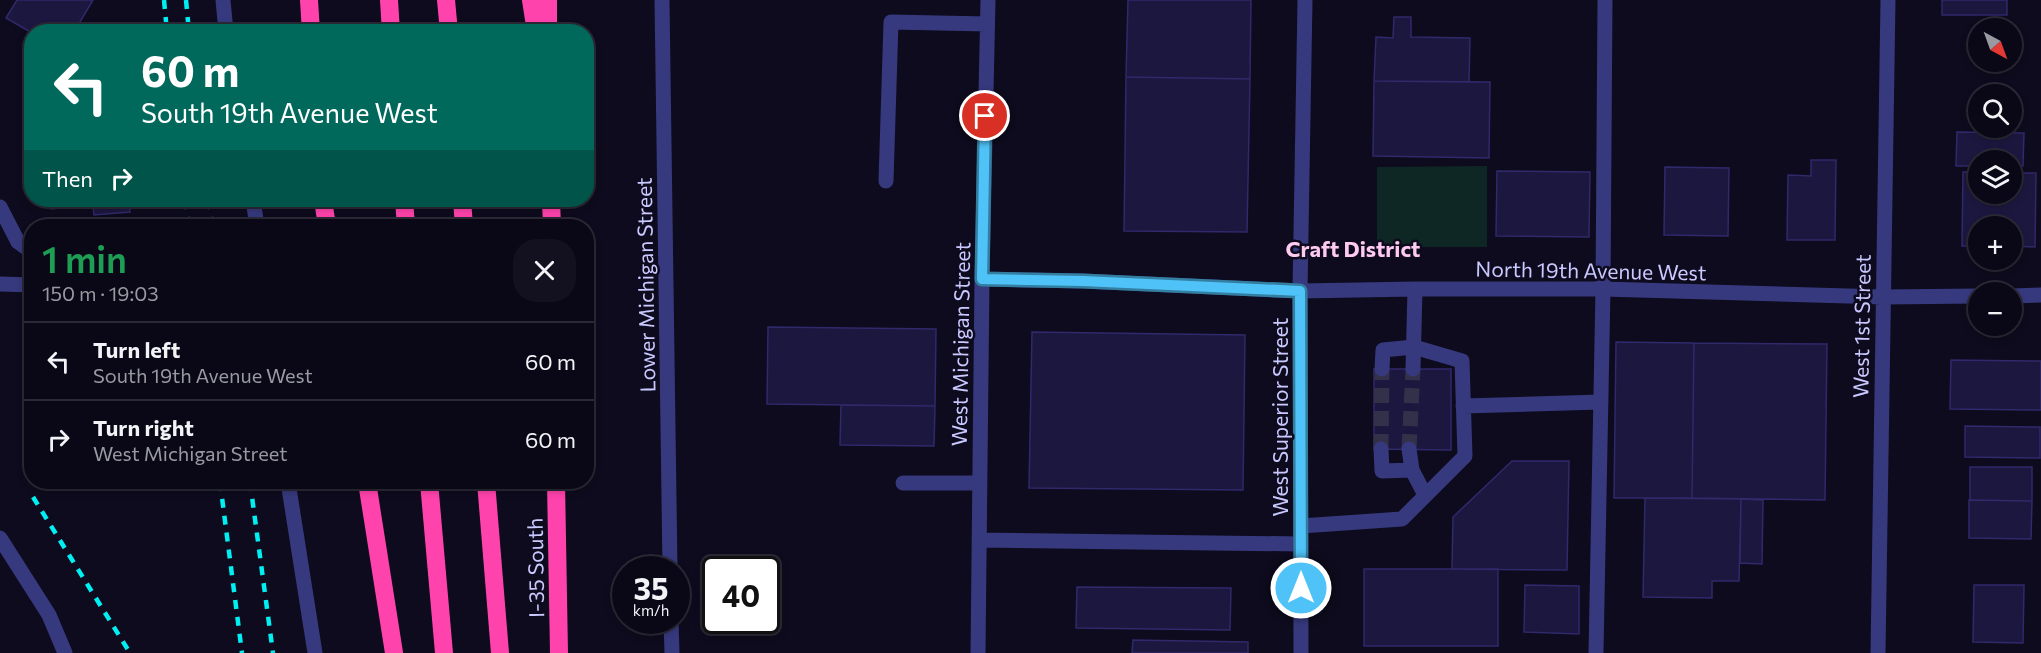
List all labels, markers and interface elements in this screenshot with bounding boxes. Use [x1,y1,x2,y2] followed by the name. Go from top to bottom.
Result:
[1968,18,2022,72] north arrow
[1968,18,2022,336] map controls
[141,44,240,96] text: 60 m
[42,48,120,126] icon: left
[1968,84,2022,138] button: search
[959,90,1010,141] pin
[141,96,438,129] text: South 19th Avenue West
[968,99,1001,132] icon: arrive
[1968,150,2022,204] button: layers
[105,162,138,195] icon: right
[42,165,93,192] text: Then
[631,177,659,393] street label: Lower Michigan Street
[1968,216,2022,270] button: +
[1286,235,1420,262] district label: Craft District
[42,236,127,280] text: 1 min
[513,239,576,302] button: close
[946,242,974,446] street label: West Michigan Street
[1847,254,1875,398] street label: West 1st Street
[1475,255,1707,285] street label: North 19th Avenue West
[42,281,159,305] text: 150 m · 19:03
[1968,282,2022,336] button: −
[1267,318,1292,516] street label: West Superior Street
[93,336,180,363] text: Turn left
[42,345,75,378] icon: left
[525,348,576,375] text: 60 m
[93,363,313,387] text: South 19th Avenue West
[93,414,194,441] text: Turn right
[42,423,75,456] icon: right
[525,426,576,453] text: 60 m
[93,441,287,465] text: West Michigan Street
[522,518,548,618] street label: I-35 South
[702,556,780,634] speed limit sign: 40
[1269,556,1333,620] position arrow
[634,569,668,606] text: 35
[633,601,669,619] text: km/h

